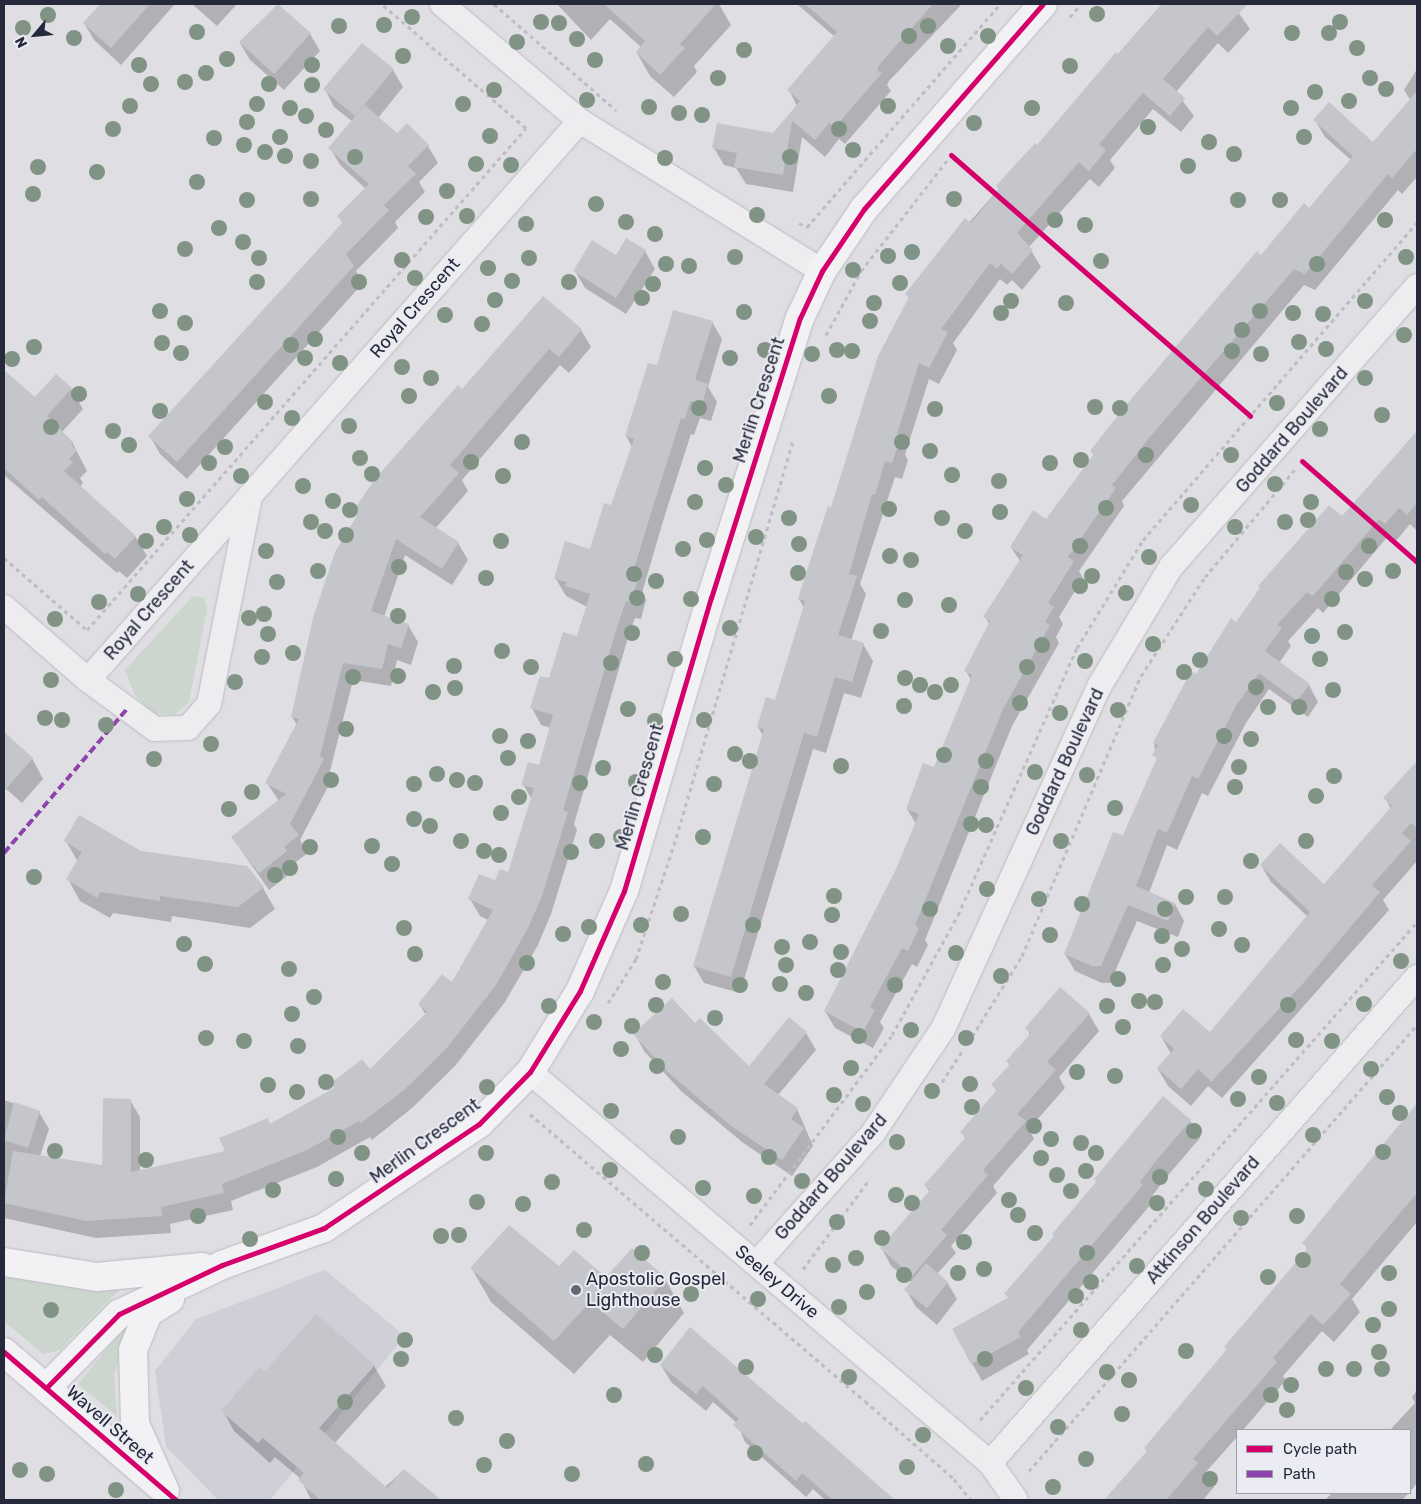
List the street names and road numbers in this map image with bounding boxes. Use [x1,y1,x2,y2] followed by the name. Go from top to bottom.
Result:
[366,253,464,363] street label: Royal Crescent
[728,334,790,466] street label: Merlin Crescent
[1231,363,1353,497] street label: Goddard Boulevard
[100,555,198,665] street label: Royal Crescent
[1021,685,1109,839] street label: Goddard Boulevard
[612,721,668,853] street label: Merlin Crescent
[366,1094,484,1188] street label: Merlin Crescent
[770,1110,892,1244] street label: Goddard Boulevard
[1142,1152,1264,1288] street label: Atkinson Boulevard
[731,1241,823,1323] street label: Seeley Drive
[62,1381,158,1469] street label: Wavell Street

